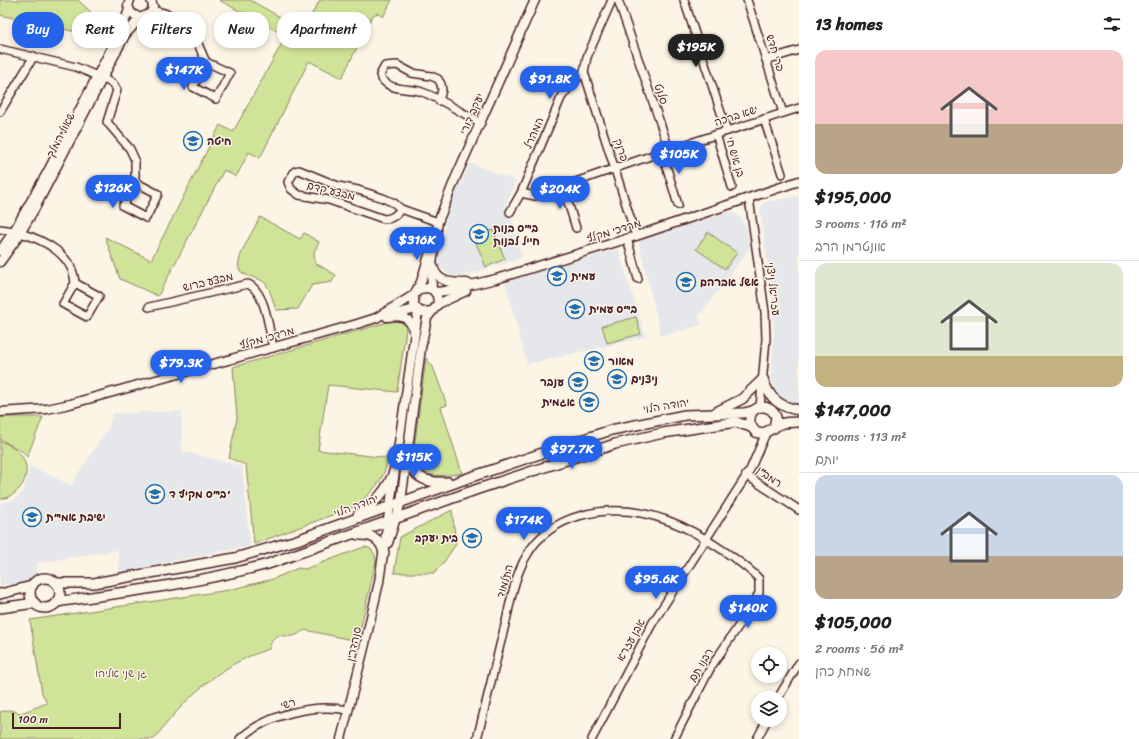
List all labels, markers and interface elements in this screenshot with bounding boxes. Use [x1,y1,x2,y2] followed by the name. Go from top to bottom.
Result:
[815,9,882,39] text: 13 homes
[12,12,64,48] chip: Buy
[72,12,129,48] chip: Rent
[137,12,206,48] chip: Filters
[214,12,269,48] chip: New
[277,12,371,48] chip: Apartment
[1101,13,1123,35] icon: filters
[760,32,790,74] street label: פרי חדש
[668,34,724,68] pin: $195K
[677,35,715,58] text: $195K
[156,57,212,91] pin: $147K
[165,58,203,81] text: $147K
[517,66,583,100] pin: $91.8K
[529,67,571,90] text: $91.8K
[933,76,1005,148] icon: home
[649,81,673,107] street label: סלנט
[454,90,490,138] street label: יעקב דורי
[712,100,760,132] street label: ישא ברכה
[41,109,81,161] street label: שאול המלך
[519,114,549,152] street label: המהרל
[182,130,204,152] school or university icon: חיטה
[207,132,231,151] place label: חיטה
[720,135,750,179] street label: בן איש חי
[608,136,634,164] street label: פרנק
[651,141,707,175] pin: $105K
[660,142,698,165] text: $105K
[85,175,141,209] pin: $126K
[94,176,132,199] text: $126K
[305,176,357,206] street label: מבצע קדם
[532,176,588,210] pin: $204K
[540,177,580,200] text: $204K
[815,182,891,212] text: $195,000
[815,212,907,235] text: 3 rooms · 116 m²
[584,214,644,248] street label: מרדכי מקלף
[493,219,540,251] place label: בי"ס בנות חייל לבנות
[468,223,490,245] school or university icon: בי"ס בנות חייל לבנות
[389,227,445,261] pin: $316K
[399,228,435,251] text: $316K
[815,235,886,258] text: אונטרמן הרב
[760,261,786,317] street label: עזריאל ניצני
[546,265,568,287] school or university icon: עמית
[181,267,235,297] street label: מבצע ברוש
[570,267,596,286] place label: עמית
[675,271,697,293] school or university icon: אשל אברהם
[700,273,759,292] place label: אשל אברהם
[933,289,1005,361] icon: home
[564,298,586,320] school or university icon: בי"ס עמית
[588,300,637,319] place label: בי"ס עמית
[237,321,297,355] street label: מרדכי מקלף
[148,350,214,384] pin: $79.3K
[583,350,605,372] school or university icon: מאור
[159,351,203,374] text: $79.3K
[608,352,634,371] place label: מאור
[606,368,628,390] school or university icon: ניצנים
[631,370,658,389] place label: ניצנים
[567,371,589,393] school or university icon: ענבר
[540,373,564,392] place label: ענבר
[578,391,600,413] school or university icon: אגמית
[541,393,575,412] place label: אגמית
[641,393,691,419] street label: יהודה הלוי
[815,395,891,425] text: $147,000
[815,425,906,448] text: 3 rooms · 113 m²
[539,436,605,470] pin: $97.7K
[550,437,594,460] text: $97.7K
[386,444,442,478] pin: $115K
[396,445,432,468] text: $115K
[815,448,839,471] text: יותם
[752,461,786,493] street label: רמב"ן
[144,483,166,505] school or university icon: בי"ס מקיף ד'
[169,485,231,504] place label: בי"ס מקיף ד'
[331,489,381,523] street label: יהודה הלוי
[933,501,1005,573] icon: home
[21,506,43,528] school or university icon: ישיבת אמי"ת
[496,507,552,541] pin: $174K
[45,508,106,527] place label: ישיבת אמי"ת
[505,508,543,531] text: $174K
[461,527,483,549] school or university icon: בית יעקב
[415,529,458,548] place label: בית יעקב
[491,562,519,600] street label: התלמוד
[623,566,689,600] pin: $95.6K
[634,567,678,590] text: $95.6K
[720,595,776,629] pin: $140K
[729,596,767,619] text: $140K
[815,607,892,637] text: $105,000
[611,615,651,665] street label: אבן עזרא
[341,624,367,663] street label: סנהדרין
[815,637,904,660] text: 2 rooms · 56 m²
[683,644,719,686] street label: רבנו תם
[751,647,787,727] map controls
[751,647,787,683] button: locate
[815,660,871,683] text: שמחת כהן
[95,664,147,683] park label: גן שני אליהו
[751,691,787,727] button: layers
[278,693,298,715] street label: רשי
[18,710,48,729] text: 100 m
[12,711,121,730] scale bar

